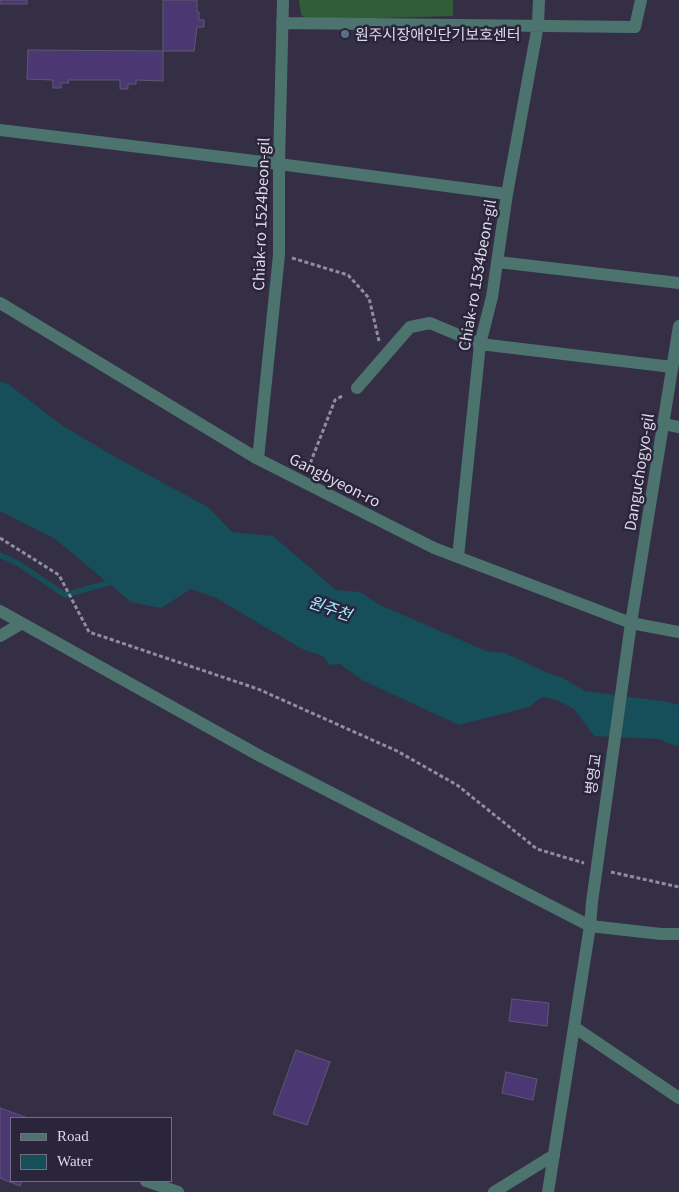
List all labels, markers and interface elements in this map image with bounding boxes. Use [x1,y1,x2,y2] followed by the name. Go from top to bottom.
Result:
[355,25,521,43] place label: 원주시장애인단기보호센터
[339,28,351,40] marker: 원주시장애인단기보호센터
[249,137,273,291] street label: Chiak-ro 1524beon-gil
[455,198,499,352] street label: Chiak-ro 1534beon-gil
[621,412,657,532] street label: Danguchogyo-gil
[286,449,384,511] street label: Gangbyeon-ro
[306,592,354,624] water label: 원주천
[581,752,605,796] street label: 병영교
[10,1117,172,1182] legend
[57,1128,89,1144] text: Road
[57,1153,92,1169] text: Water

